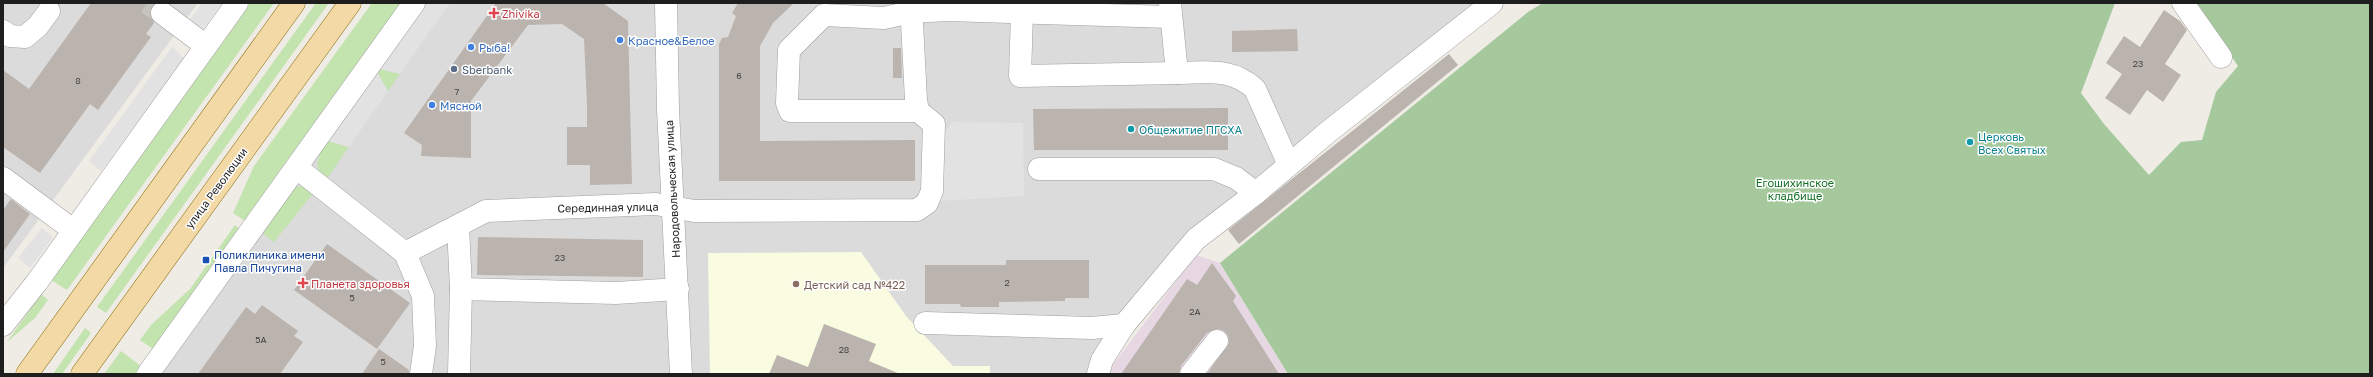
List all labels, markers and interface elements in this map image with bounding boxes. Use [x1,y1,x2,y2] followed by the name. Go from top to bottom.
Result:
[502,7,540,20] place label: Zhivika
[489,8,499,18] marker: Zhivika
[628,34,715,47] place label: Красное&Белое
[615,35,625,45] marker: Красное&Белое
[479,41,510,54] place label: Рыба!
[466,42,476,52] marker: Рыба!
[2133,58,2143,69] house number: 23
[462,63,512,76] place label: Sberbank
[449,64,459,74] marker: Sberbank
[736,70,742,81] house number: 6
[75,75,81,86] house number: 8
[455,86,460,97] house number: 7
[440,99,482,112] place label: Мясной
[427,100,437,110] marker: Мясной
[662,120,682,258] street label: Народовольческая улица
[1139,123,1243,136] place label: Общежитие ПГСХА
[1126,124,1136,134] marker: Общежитие ПГСХА
[1978,130,2046,156] place label: Церковь Всех Святых
[1965,137,1975,147] marker: Церковь Всех Святых
[182,145,250,231] street label: улица Революции
[1756,176,1834,202] park label: Егошихинское кладбище
[557,200,659,214] street label: Серединная улица
[214,248,325,274] place label: Поликлиника имени Павла Пичугина
[555,252,565,263] house number: 23
[201,255,211,265] marker: Поликлиника имени Павла Пичугина
[311,277,410,290] place label: Планета здоровья
[1004,277,1010,288] house number: 2
[298,278,308,288] marker: Планета здоровья
[804,278,905,291] place label: Детский сад №422
[791,279,801,289] marker: Детский сад №422
[349,292,355,303] house number: 5
[1189,306,1201,317] house number: 2А
[255,334,267,345] house number: 5А
[839,344,849,355] house number: 28
[380,356,386,367] house number: 5

